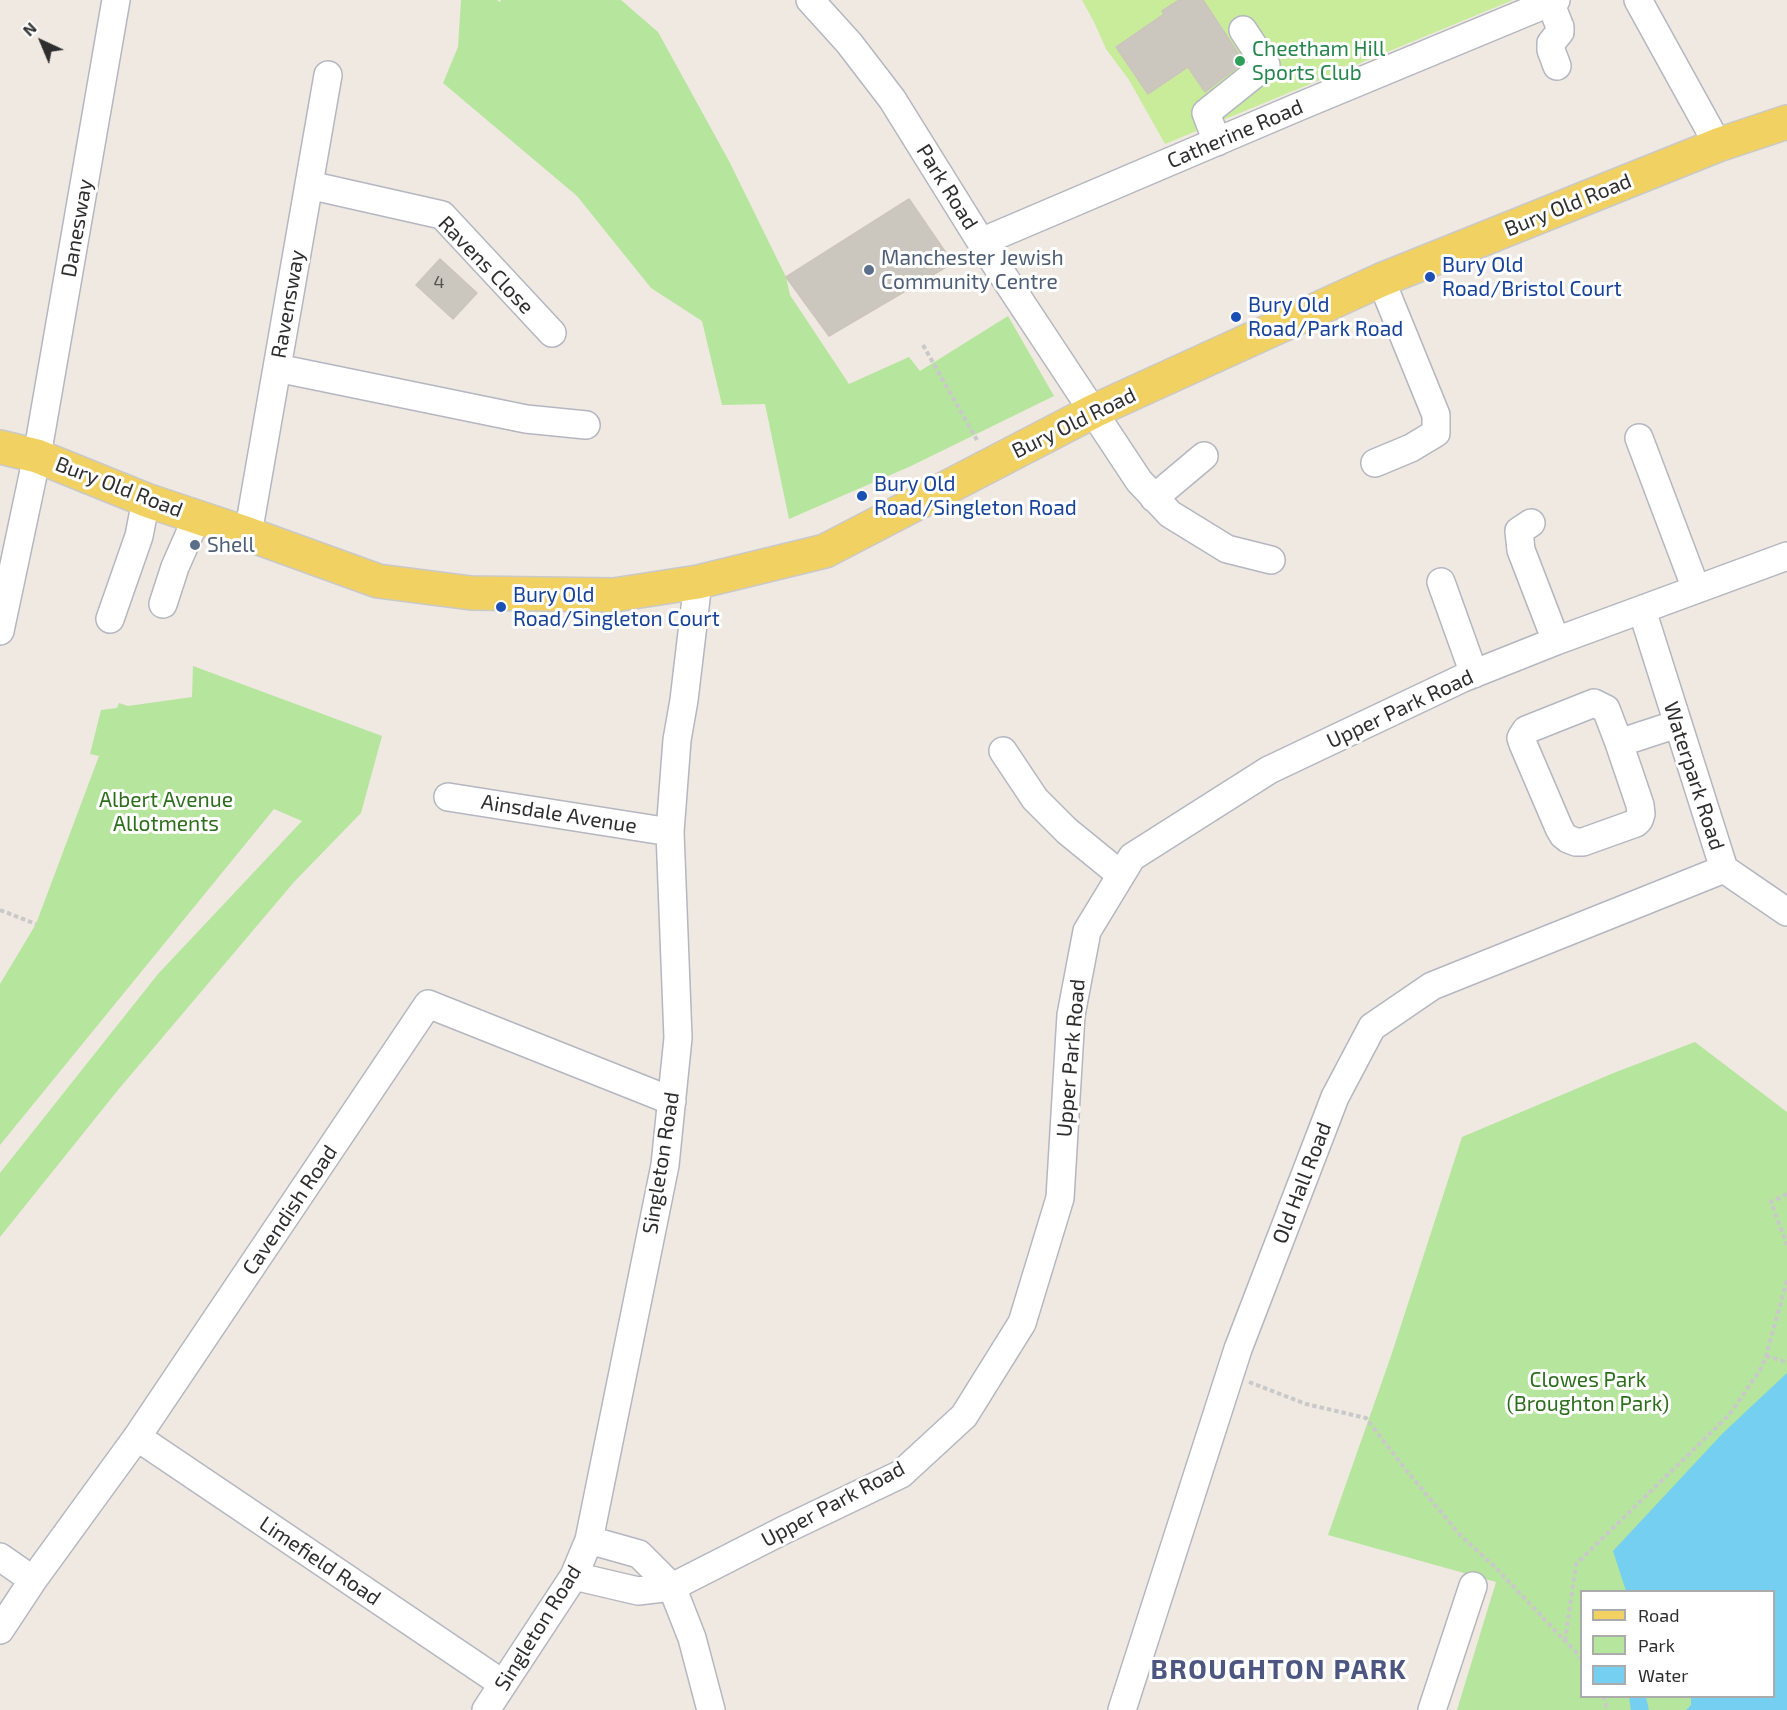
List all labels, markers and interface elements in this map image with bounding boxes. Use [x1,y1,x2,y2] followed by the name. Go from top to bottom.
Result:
[12,12,72,72] north arrow
[18,18,40,40] text: N
[1252,36,1385,86] place label: Cheetham Hill Sports Club
[1233,54,1247,68] marker: Cheetham Hill Sports Club
[1163,94,1307,174] street label: Catherine Road
[911,140,983,234] street label: Park Road
[1501,168,1635,242] street label: Bury Old Road
[56,177,98,279] street label: Danesway
[433,211,539,319] street label: Ravens Close
[881,245,1064,295] place label: Manchester Jewish Community Centre
[266,248,310,360] street label: Ravensway
[1442,252,1622,302] place label: Bury Old Road/Bristol Court
[862,263,876,277] marker: Manchester Jewish Community Centre
[1423,270,1437,284] marker: Bury Old Road/Bristol Court
[433,271,445,293] house number: 4
[1248,292,1403,342] place label: Bury Old Road/Park Road
[1229,310,1243,324] marker: Bury Old Road/Park Road
[1008,382,1140,464] street label: Bury Old Road
[52,451,186,523] street label: Bury Old Road
[874,471,1077,521] place label: Bury Old Road/Singleton Road
[855,489,869,503] marker: Bury Old Road/Singleton Road
[207,532,255,558] place label: Shell
[188,538,202,552] marker: Shell
[513,582,720,632] place label: Bury Old Road/Singleton Court
[494,600,508,614] marker: Bury Old Road/Singleton Court
[1323,664,1477,754] street label: Upper Park Road
[1658,699,1730,853] street label: Waterpark Road
[99,787,233,837] park label: Albert Avenue Allotments
[479,789,639,839] street label: Ainsdale Avenue
[1052,978,1090,1138] street label: Upper Park Road
[637,1090,685,1236] street label: Singleton Road
[1267,1119,1337,1247] street label: Old Hall Road
[237,1140,343,1280] street label: Cavendish Road
[1507,1367,1669,1417] park label: Clowes Park (Broughton Park)
[757,1456,909,1552] street label: Upper Park Road
[255,1511,385,1611] street label: Limefield Road
[489,1560,587,1696] street label: Singleton Road
[1580,1590,1775,1698] legend
[1638,1604,1679,1626] text: Road
[1638,1634,1675,1656] text: Park
[1151,1654,1407,1686] district label: BROUGHTON PARK
[1638,1664,1688,1686] text: Water

